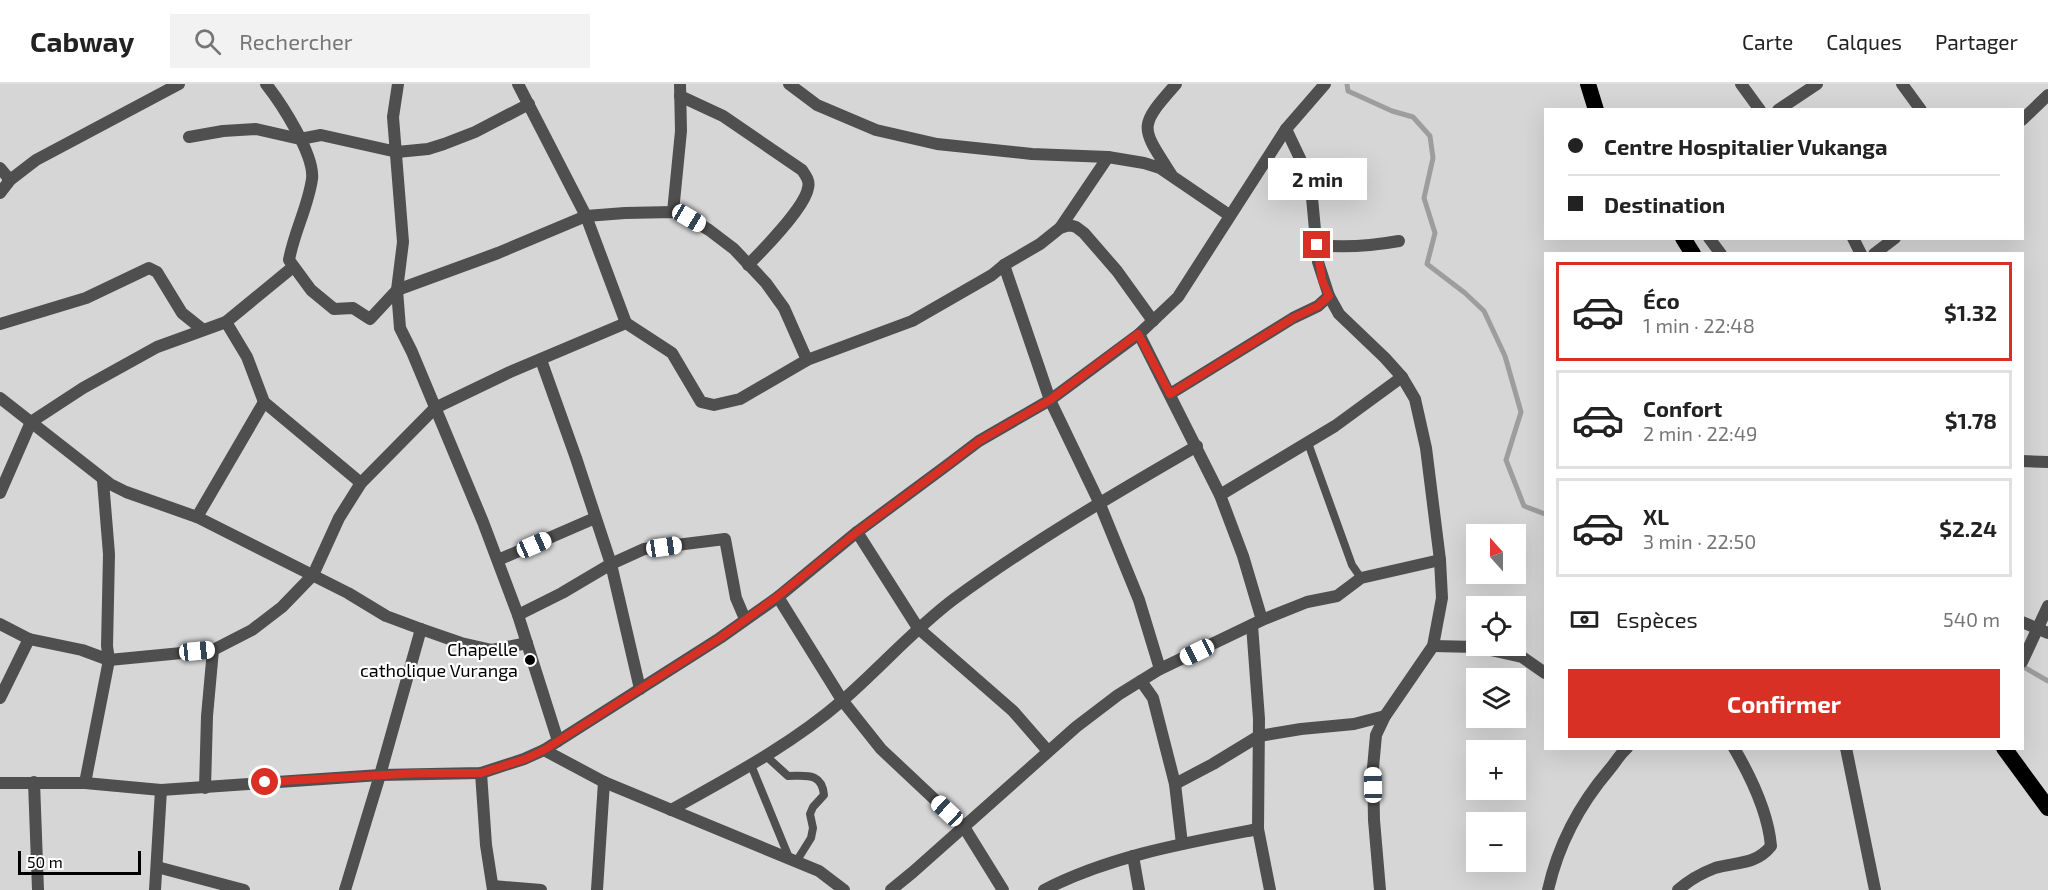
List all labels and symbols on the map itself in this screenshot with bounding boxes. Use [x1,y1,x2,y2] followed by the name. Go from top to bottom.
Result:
[1268,158,1366,200] callout: 2 min
[669,201,709,235] car
[1303,231,1330,258] route end
[1466,524,1526,584] north arrow
[514,529,554,561] car
[645,536,683,558] car
[1177,636,1217,668] car
[360,638,518,681] place label: Chapelle catholique Vuranga
[178,640,216,662] car
[523,653,537,667] marker: Chapelle catholique Vuranga
[1364,767,1382,803] car
[251,768,278,795] route start
[928,792,966,830] car
[18,848,141,876] scale bar

